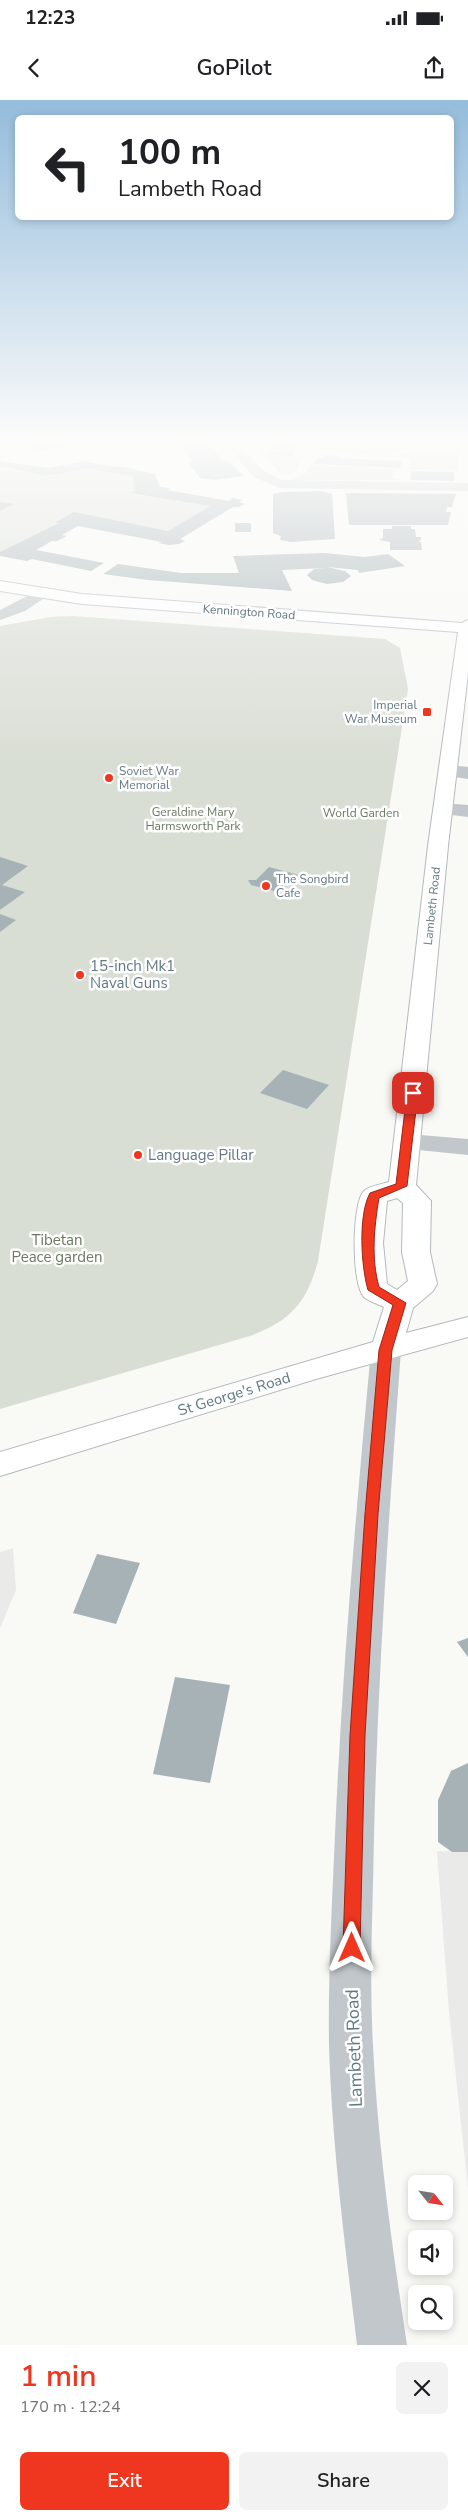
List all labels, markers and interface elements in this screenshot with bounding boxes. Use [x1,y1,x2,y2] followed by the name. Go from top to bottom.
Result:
[25,5,75,31] text: 12:23
[197,53,271,83] text: GoPilot
[20,54,48,82] icon: back
[420,54,448,82] icon: share
[118,129,221,176] text: 100 m
[35,135,100,200] icon: left
[118,174,262,204] text: Lambeth Road
[202,601,296,623] street label: Kennington Road
[345,697,417,727] place label: Imperial War Museum
[421,706,433,718] marker: Imperial War Museum
[119,763,179,793] place label: Soviet War Memorial
[103,772,115,784] marker: Soviet War Memorial
[145,804,242,834] park label: Geraldine Mary Harmsworth Park
[323,805,399,821] park label: World Garden
[420,866,444,946] street label: Lambeth Road
[276,871,348,901] place label: The Songbird Cafe
[260,880,272,892] marker: The Songbird Cafe
[90,956,175,993] place label: 15-inch Mk1 Naval Guns
[74,969,86,981] marker: 15-inch Mk1 Naval Guns
[392,1072,434,1114] pin
[399,1079,427,1107] icon: arrive
[148,1145,254,1165] place label: Language Pillar
[132,1149,144,1161] marker: Language Pillar
[12,1230,102,1267] park label: Tibetan Peace garden
[175,1367,293,1421] street label: St George's Road
[325,1921,377,1973] position arrow
[340,1989,368,2107] street label: Lambeth Road
[408,2175,452,2220] north arrow
[408,2175,453,2330] map controls
[408,2230,453,2275] button: sound
[408,2285,453,2330] button: search
[20,2356,96,2397] text: 1 min
[396,2362,448,2414] button: close
[20,2396,121,2418] text: 170 m · 12:24
[20,2452,229,2510] button: Exit
[239,2452,448,2510] button: Share

